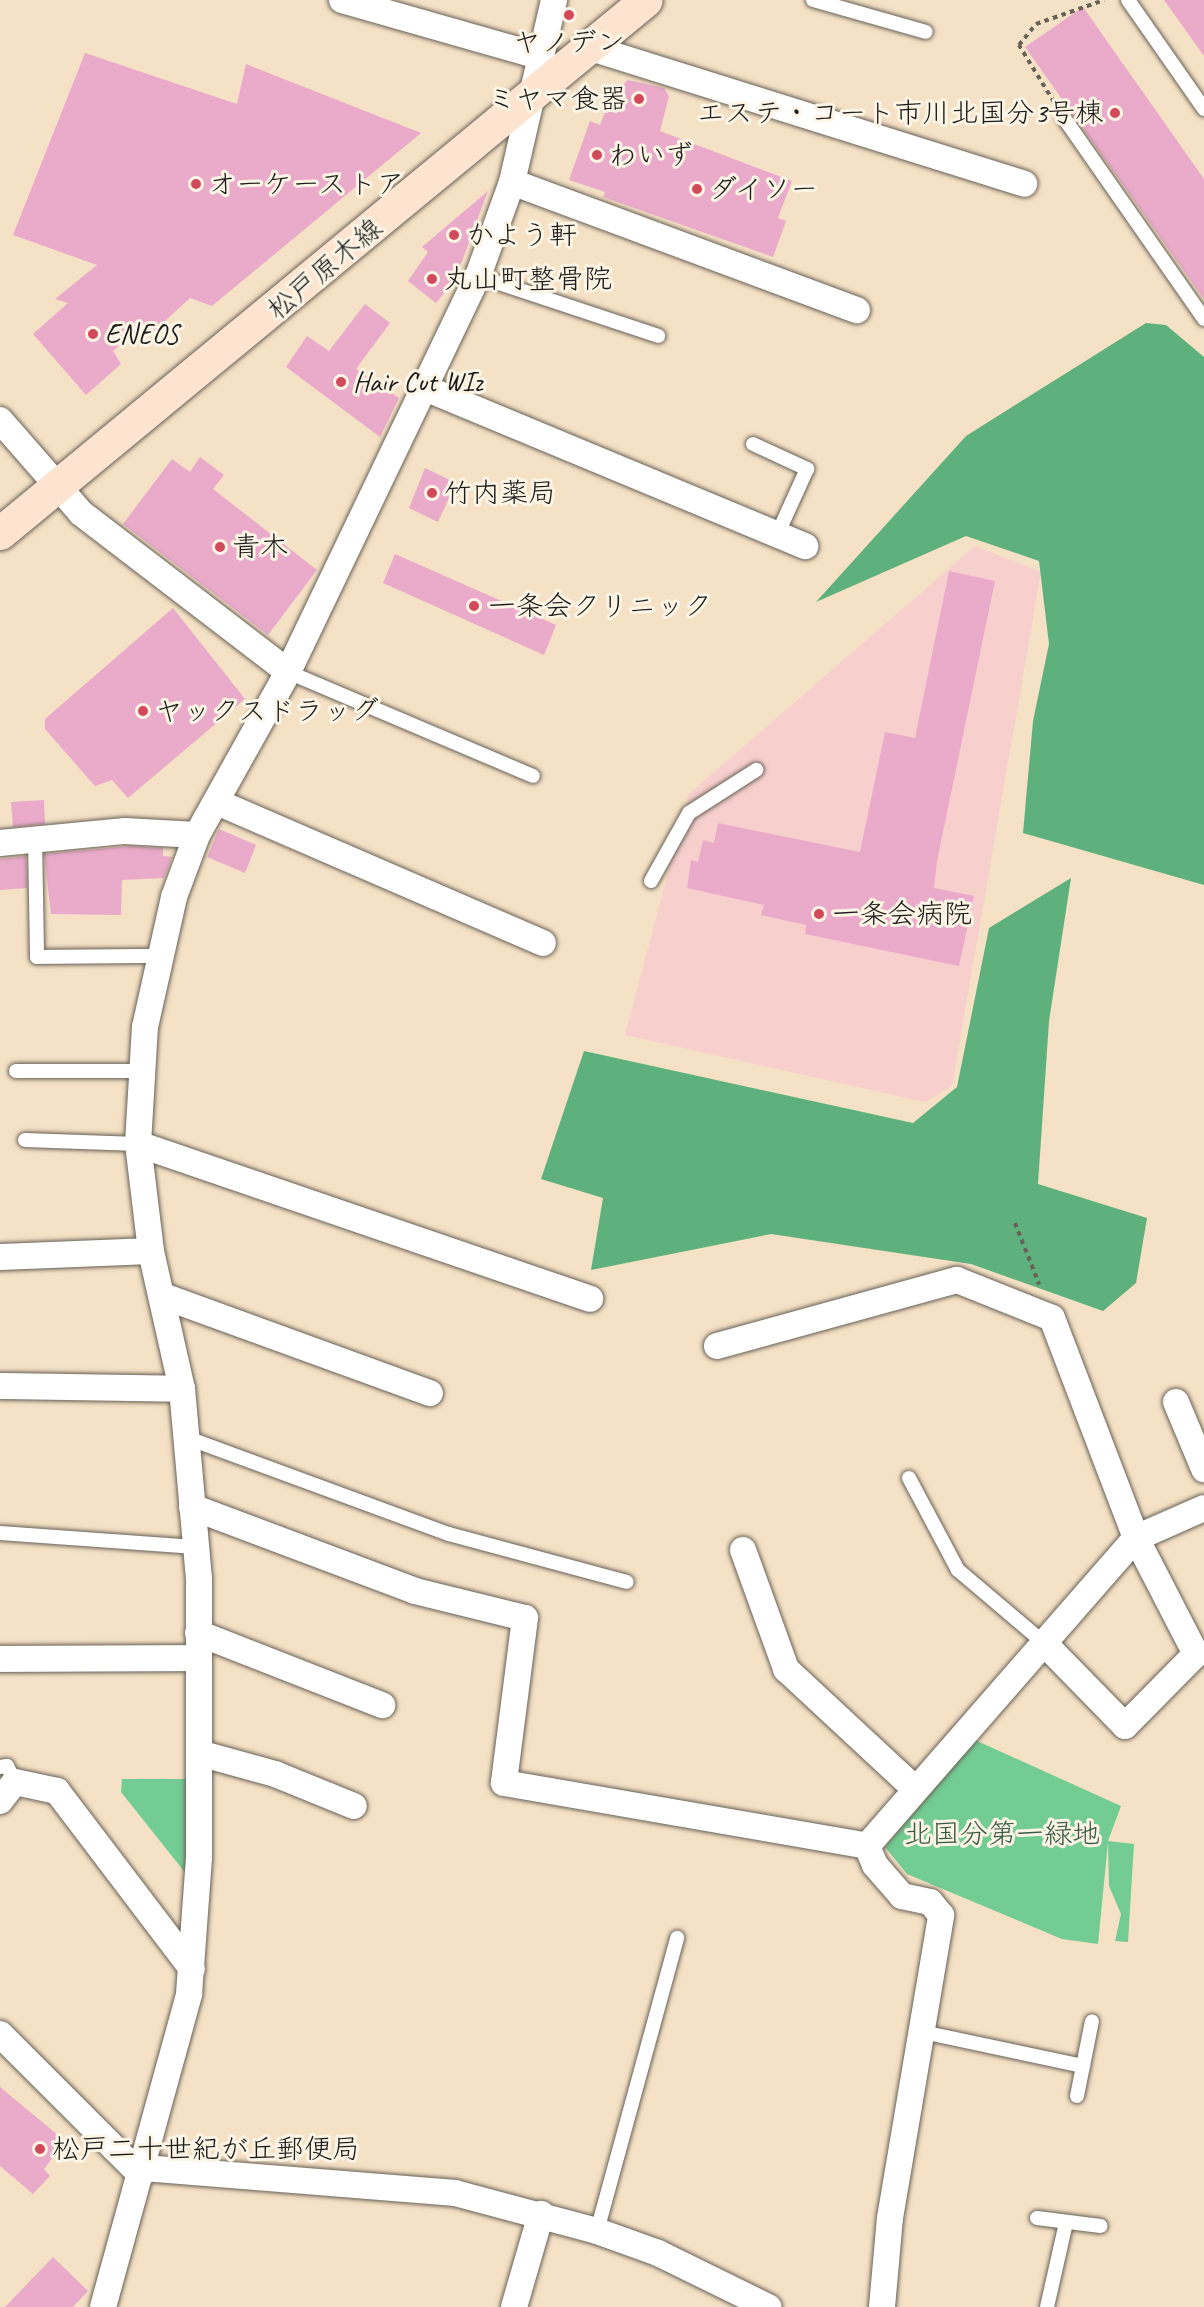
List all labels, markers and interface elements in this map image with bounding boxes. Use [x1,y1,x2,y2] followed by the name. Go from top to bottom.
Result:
[562,8,576,22] marker: ヤノデン
[513,25,625,59] place label: ヤノデン
[487,82,627,116] place label: ミヤマ食器
[632,92,646,106] marker: ミヤマ食器
[698,96,1103,130] place label: エステ・コート市川北国分3号棟
[1108,106,1122,120] marker: エステ・コート市川北国分3号棟
[609,138,693,172] place label: わいず
[590,148,604,162] marker: わいず
[208,167,404,201] place label: オーケーストア
[709,172,821,206] place label: ダイソー
[189,177,203,191] marker: オーケーストア
[690,182,704,196] marker: ダイソー
[261,211,389,327] street label: 松戸原木線
[466,218,578,252] place label: かよう軒
[447,228,461,242] marker: かよう軒
[444,262,612,296] place label: 丸山町整骨院
[425,272,439,286] marker: 丸山町整骨院
[105,317,179,351] place label: ENEOS
[86,327,100,341] marker: ENEOS
[353,365,483,399] place label: Hair Cut WIz
[334,375,348,389] marker: Hair Cut WIz
[444,476,556,510] place label: 竹内薬局
[425,486,439,500] marker: 竹内薬局
[232,530,288,564] place label: 青木
[213,540,227,554] marker: 青木
[488,589,712,623] place label: 一条会クリニック
[465,597,483,615] marker: 一条会クリニック
[155,694,379,728] place label: ヤックスドラッグ
[136,704,150,718] marker: ヤックスドラッグ
[832,897,972,931] place label: 一条会病院
[810,905,828,923] marker: 一条会病院
[904,1817,1100,1851] park label: 北国分第一緑地
[52,2132,360,2166] place label: 松戸二十世紀が丘郵便局
[33,2142,47,2156] marker: 松戸二十世紀が丘郵便局

